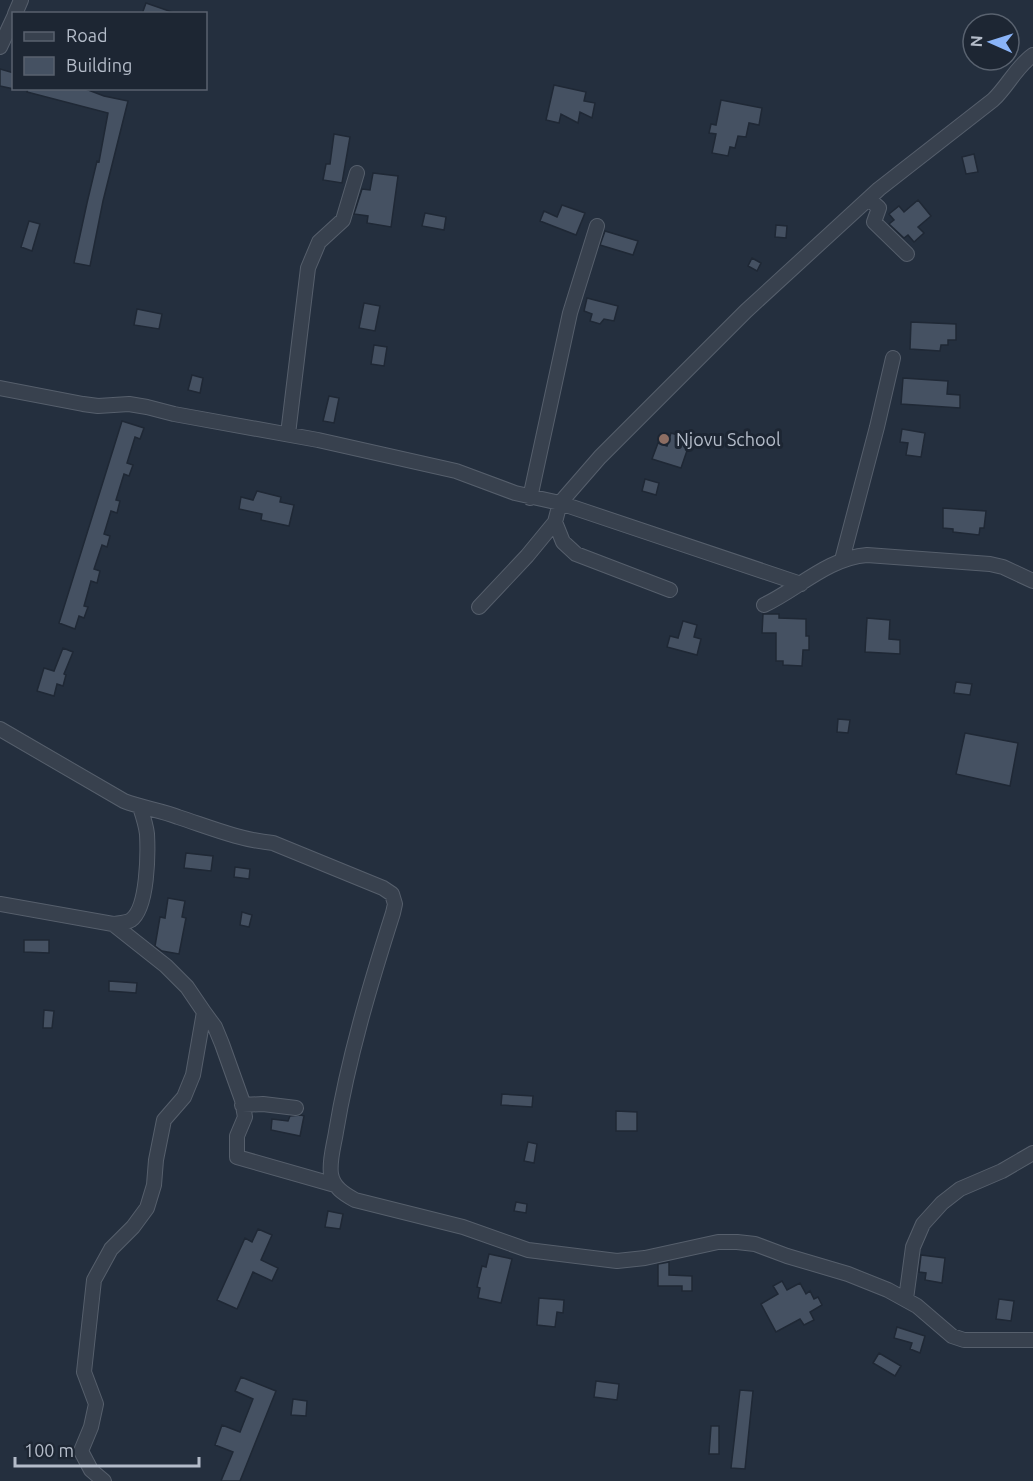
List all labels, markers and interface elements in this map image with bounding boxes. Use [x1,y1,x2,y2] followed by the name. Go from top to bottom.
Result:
[12,12,207,90] legend
[961,12,1021,72] north arrow
[66,25,108,45] text: Road
[967,35,985,48] text: N
[66,55,132,75] text: Building
[676,429,781,449] place label: Njovu School
[657,432,671,446] marker: Njovu School
[15,1430,200,1468] scale bar
[24,1440,74,1460] text: 100 m

